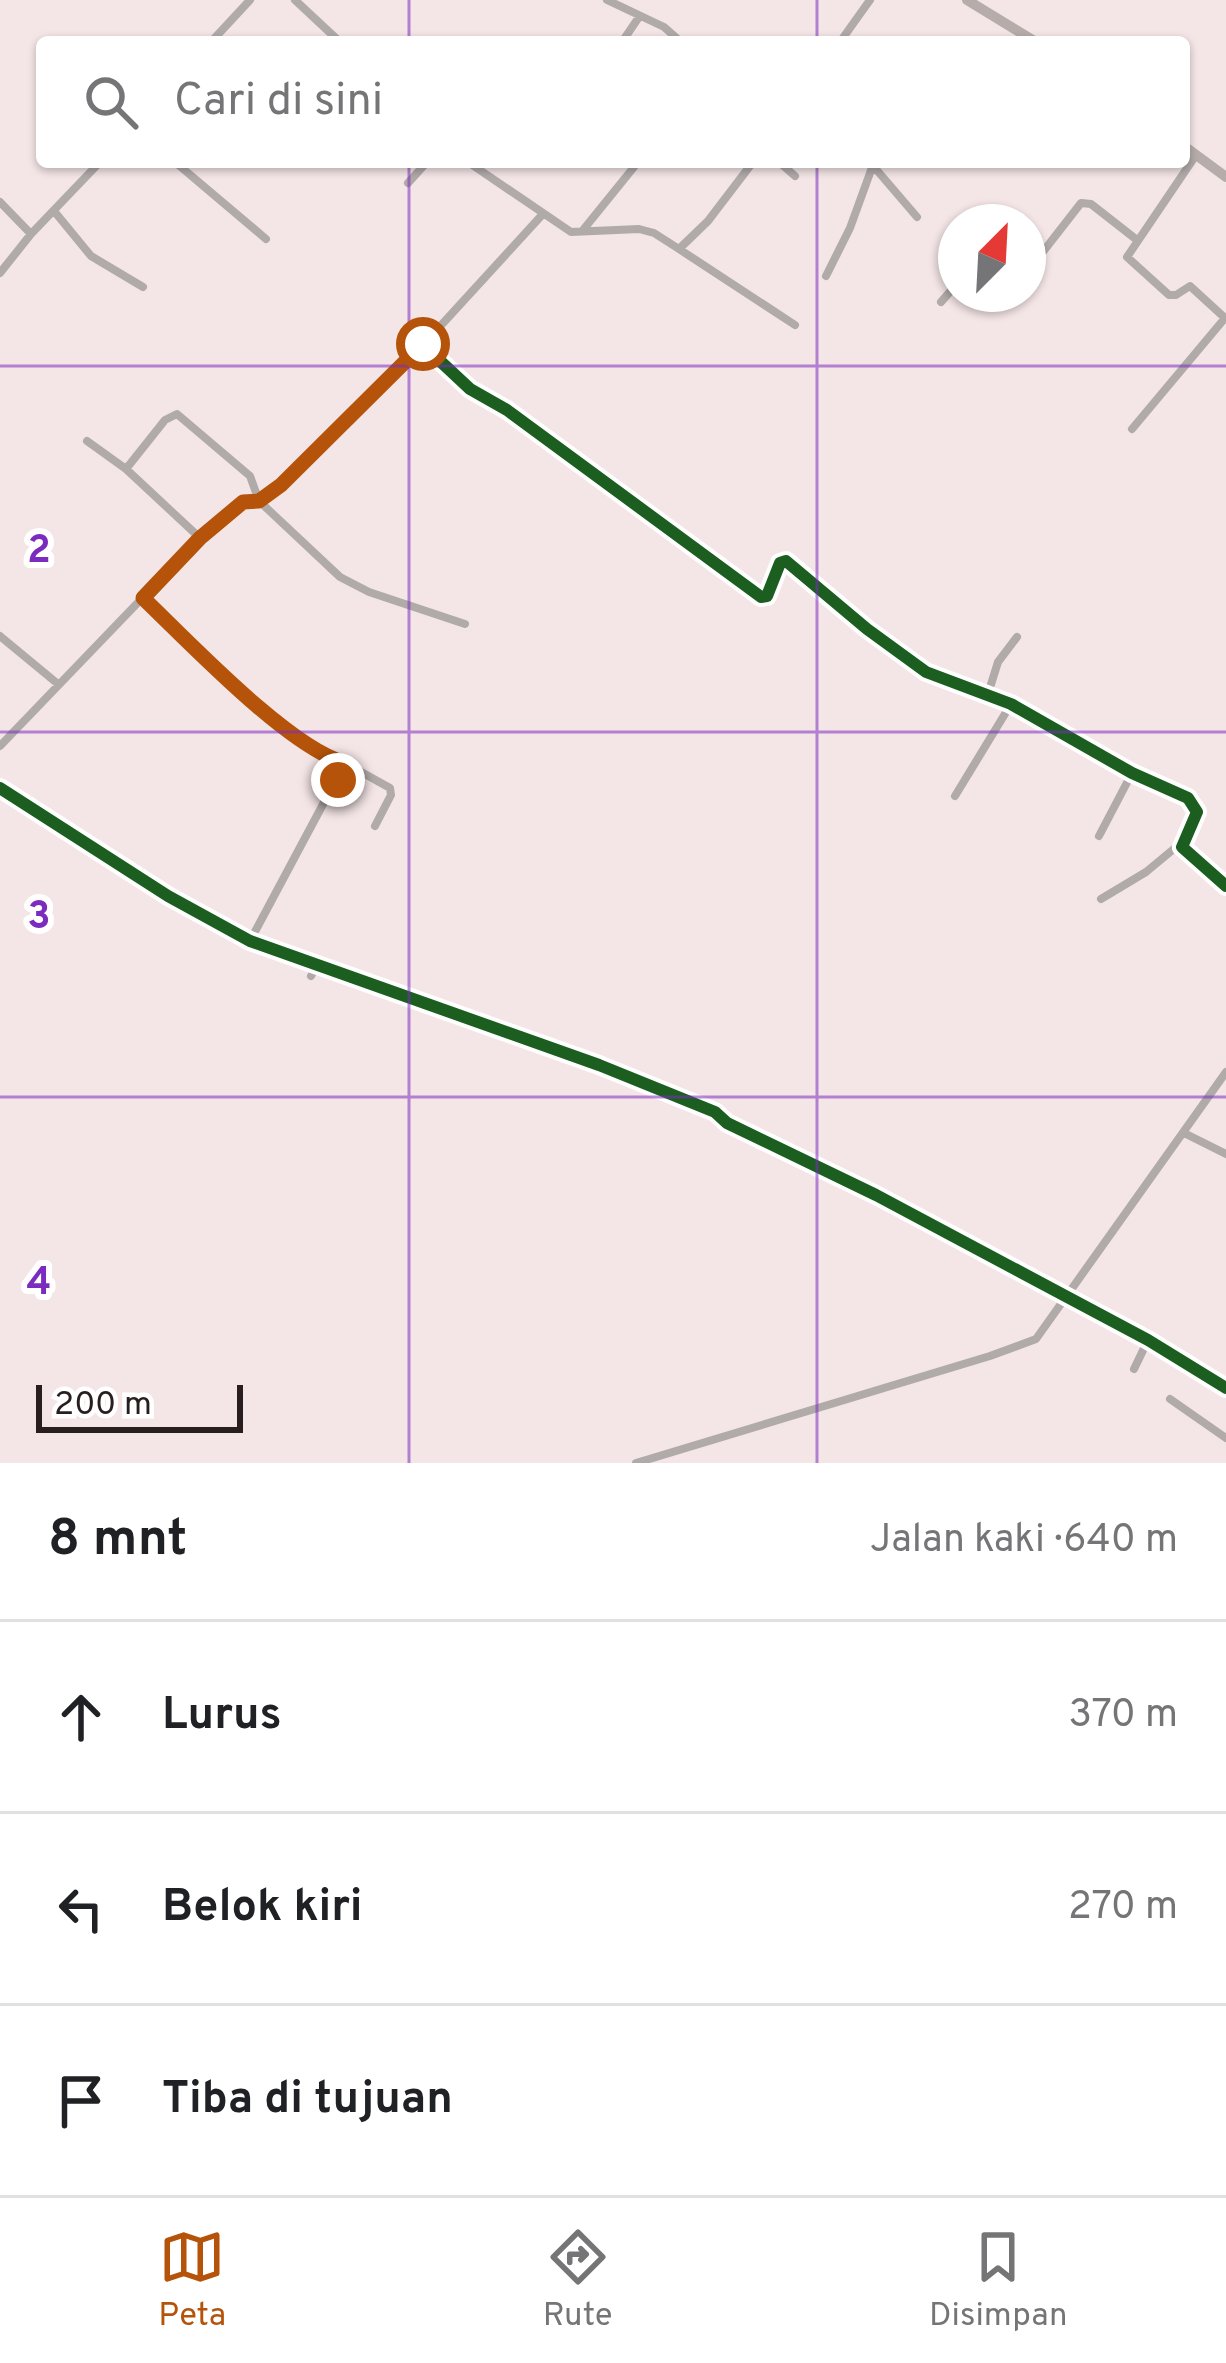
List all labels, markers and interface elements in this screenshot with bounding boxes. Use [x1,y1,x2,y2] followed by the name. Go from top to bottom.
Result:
[36,36,1190,168] search box
[78,69,144,135] icon: search
[174,74,383,131] text: Cari di sini
[938,204,1046,312] north arrow
[396,317,450,371] route start
[27,528,51,577] text: 2
[311,753,365,807] route end
[27,894,51,943] text: 3
[26,1260,52,1309] text: 4
[36,1379,243,1432] scale bar
[54,1385,152,1427] text: 200 m
[48,1509,187,1574] text: 8 mnt
[870,1517,1178,1566] text: Jalan kaki · 640 m
[48,1684,114,1750] icon: ahead
[162,1688,282,1745] text: Lurus
[1068,1692,1178,1741] text: 370 m
[48,1876,114,1942] icon: left
[162,1880,363,1937] text: Belok kiri
[1068,1884,1178,1933] text: 270 m
[48,2068,114,2134] icon: arrive
[162,2072,453,2129] text: Tiba di tujuan
[158,2224,226,2338] tab: Peta
[543,2224,613,2338] tab: Rute
[929,2224,1068,2338] tab: Disimpan

